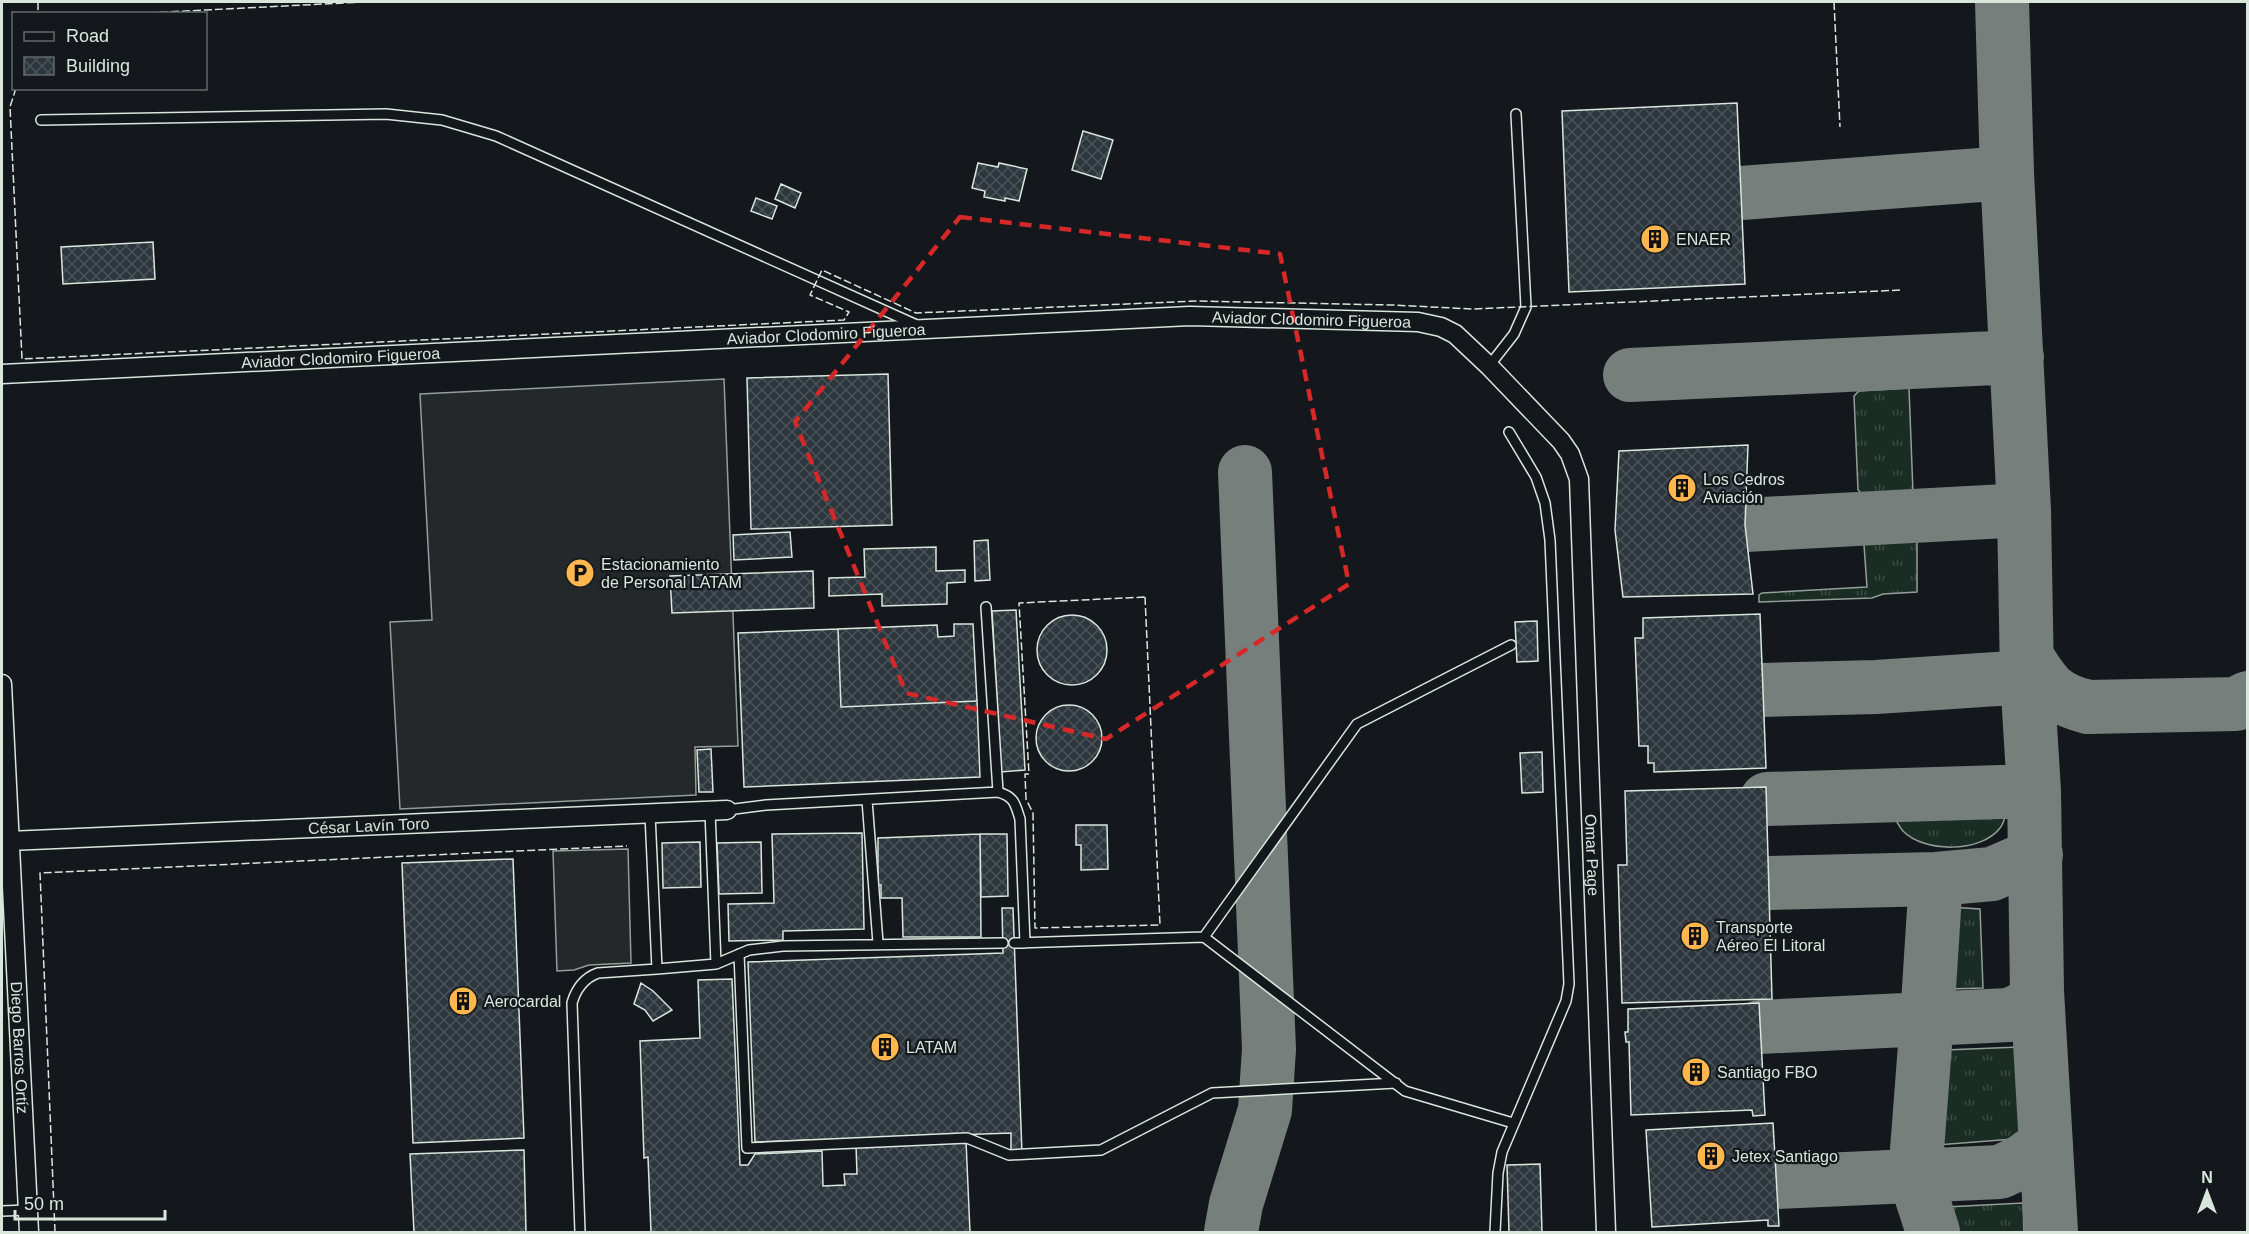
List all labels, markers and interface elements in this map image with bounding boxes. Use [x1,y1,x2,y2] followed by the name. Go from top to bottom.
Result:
[12,12,207,90] legend
[66,26,109,46] text: Road
[66,56,130,76] text: Building
[1639,223,1671,255] building icon: ENAER
[1676,231,1731,248] place label: ENAER
[1212,309,1411,331] street label: Aviador Clodomiro Figueroa
[726,321,926,348] street label: Aviador Clodomiro Figueroa
[241,345,441,371] street label: Aviador Clodomiro Figueroa
[1703,471,1785,506] place label: Los Cedros Aviación
[1666,472,1698,504] building icon: Los Cedros Aviación
[601,556,742,591] place label: Estacionamiento de Personal LATAM
[564,557,596,589] parking icon: Estacionamiento de Personal LATAM
[1582,814,1602,896] street label: Omar Page
[308,815,430,837] street label: César Lavín Toro
[1716,919,1825,954] place label: Transporte Aéreo El Litoral
[1679,920,1711,952] building icon: Transporte Aéreo El Litoral
[8,981,31,1114] street label: Diego Barros Ortíz
[447,985,479,1017] building icon: Aerocardal
[484,993,561,1010] place label: Aerocardal
[869,1031,901,1063] building icon: LATAM
[906,1039,957,1056] place label: LATAM
[1680,1056,1712,1088] building icon: Santiago FBO
[1717,1064,1818,1081] place label: Santiago FBO
[1695,1140,1727,1172] building icon: Jetex Santiago
[1732,1148,1838,1165] place label: Jetex Santiago
[2177,1162,2237,1222] north arrow
[2201,1169,2213,1186] text: N
[15,1183,165,1221] scale bar
[24,1194,64,1214] text: 50 m

